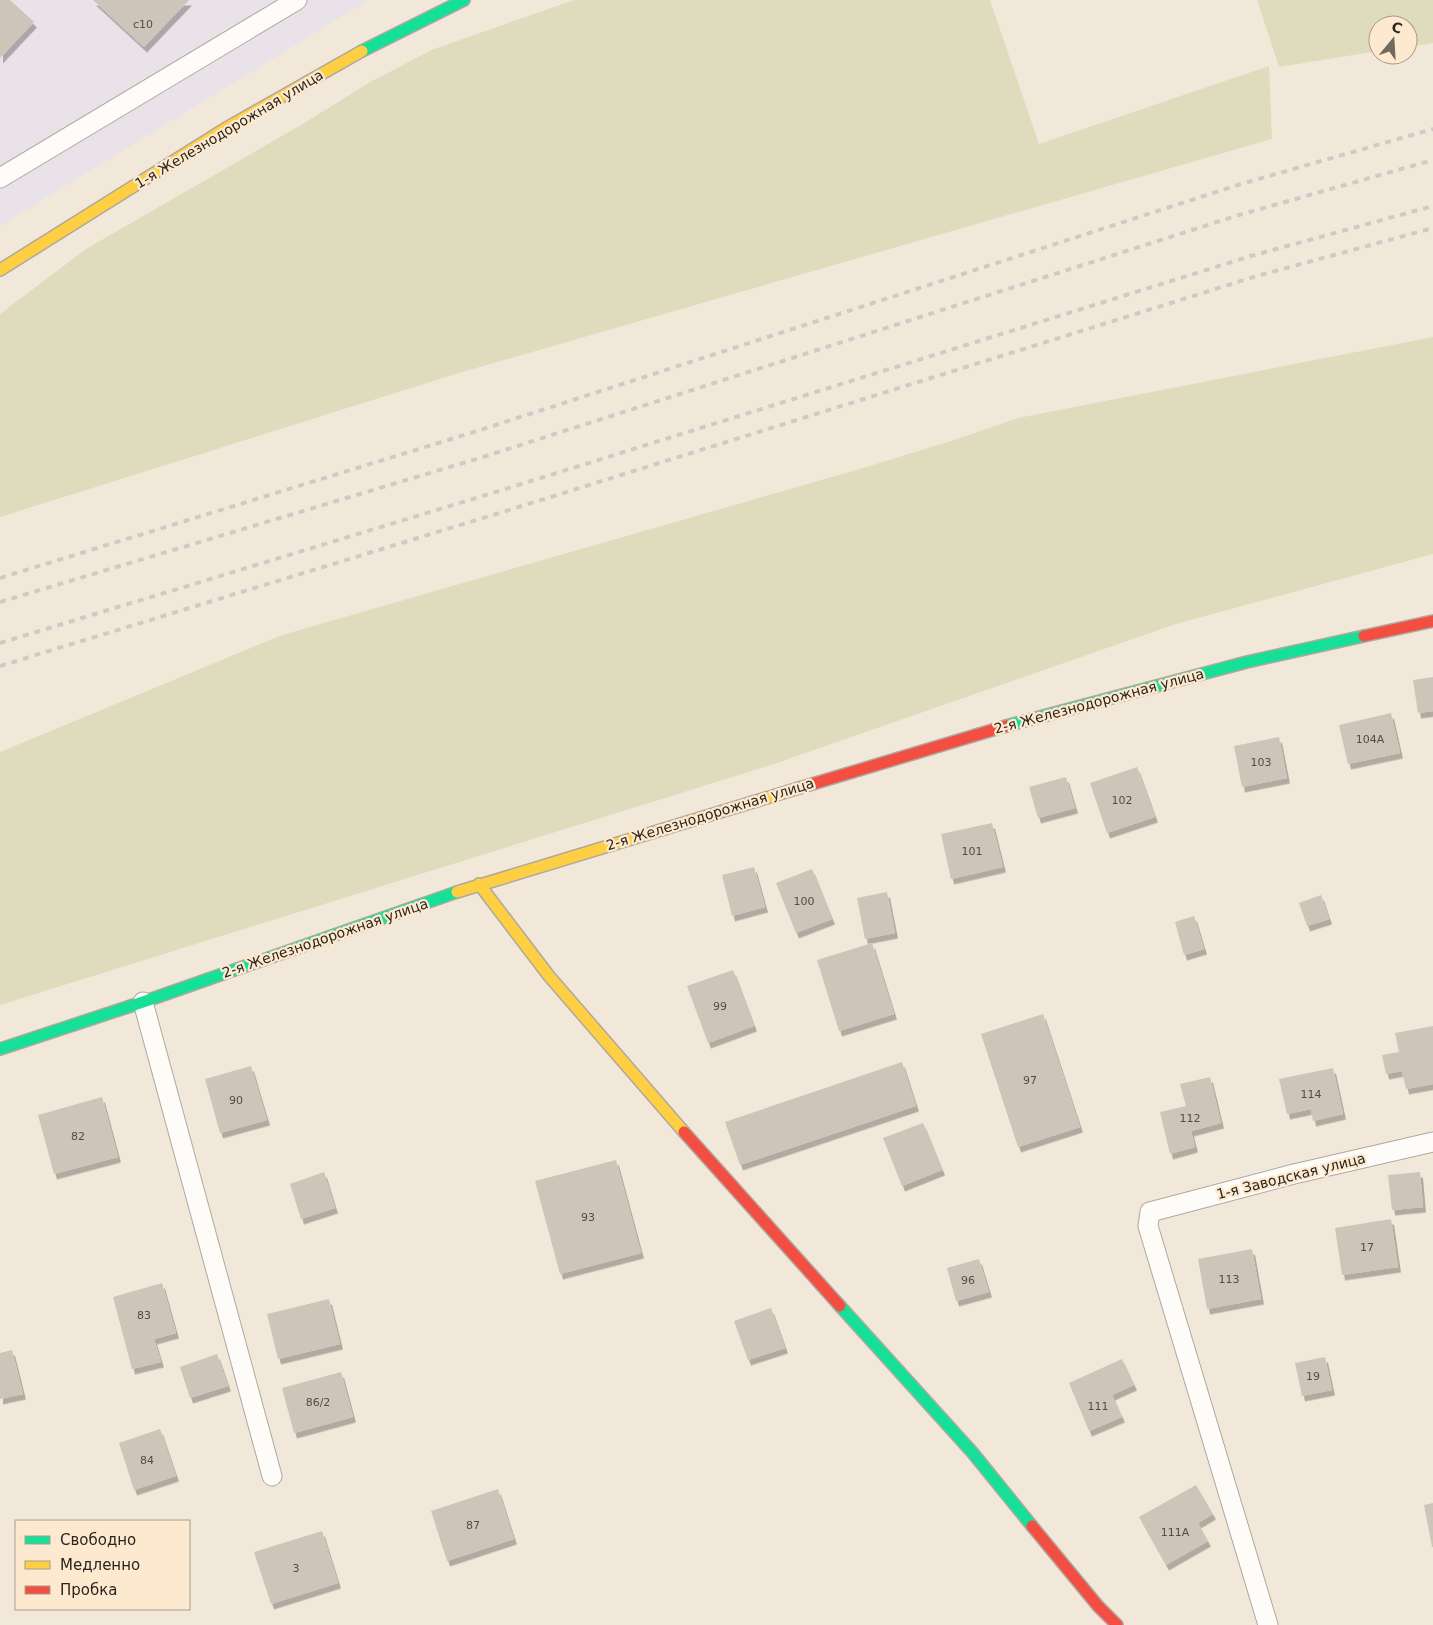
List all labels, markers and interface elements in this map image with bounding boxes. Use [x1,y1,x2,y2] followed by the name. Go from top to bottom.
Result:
[1368,15,1418,65] north arrow
[133,18,153,31] house number: с10
[1390,18,1404,37] text: С
[132,66,326,192] street label: 1-я Железнодорожная улица
[992,665,1206,737] street label: 2-я Железнодорожная улица
[1356,733,1385,746] house number: 104А
[1251,756,1272,769] house number: 103
[604,775,816,853] street label: 2-я Железнодорожная улица
[1112,794,1133,807] house number: 102
[962,845,983,858] house number: 101
[220,895,430,981] street label: 2-я Железнодорожная улица
[794,895,815,908] house number: 100
[713,1000,727,1013] house number: 99
[1023,1074,1037,1087] house number: 97
[1301,1088,1322,1101] house number: 114
[229,1094,243,1107] house number: 90
[1180,1112,1201,1125] house number: 112
[71,1130,85,1143] house number: 82
[1215,1150,1367,1202] street label: 1-я Заводская улица
[581,1211,595,1224] house number: 93
[1360,1241,1374,1254] house number: 17
[1219,1273,1240,1286] house number: 113
[961,1274,975,1287] house number: 96
[137,1309,151,1322] house number: 83
[1306,1370,1320,1383] house number: 19
[306,1396,330,1409] house number: 86/2
[1088,1400,1109,1413] house number: 111
[140,1454,154,1467] house number: 84
[466,1519,480,1532] house number: 87
[15,1520,190,1610] legend
[1161,1526,1190,1539] house number: 111А
[60,1531,136,1549] text: Свободно
[60,1556,140,1574] text: Медленно
[293,1562,300,1575] house number: 3
[60,1581,117,1599] text: Пробка

